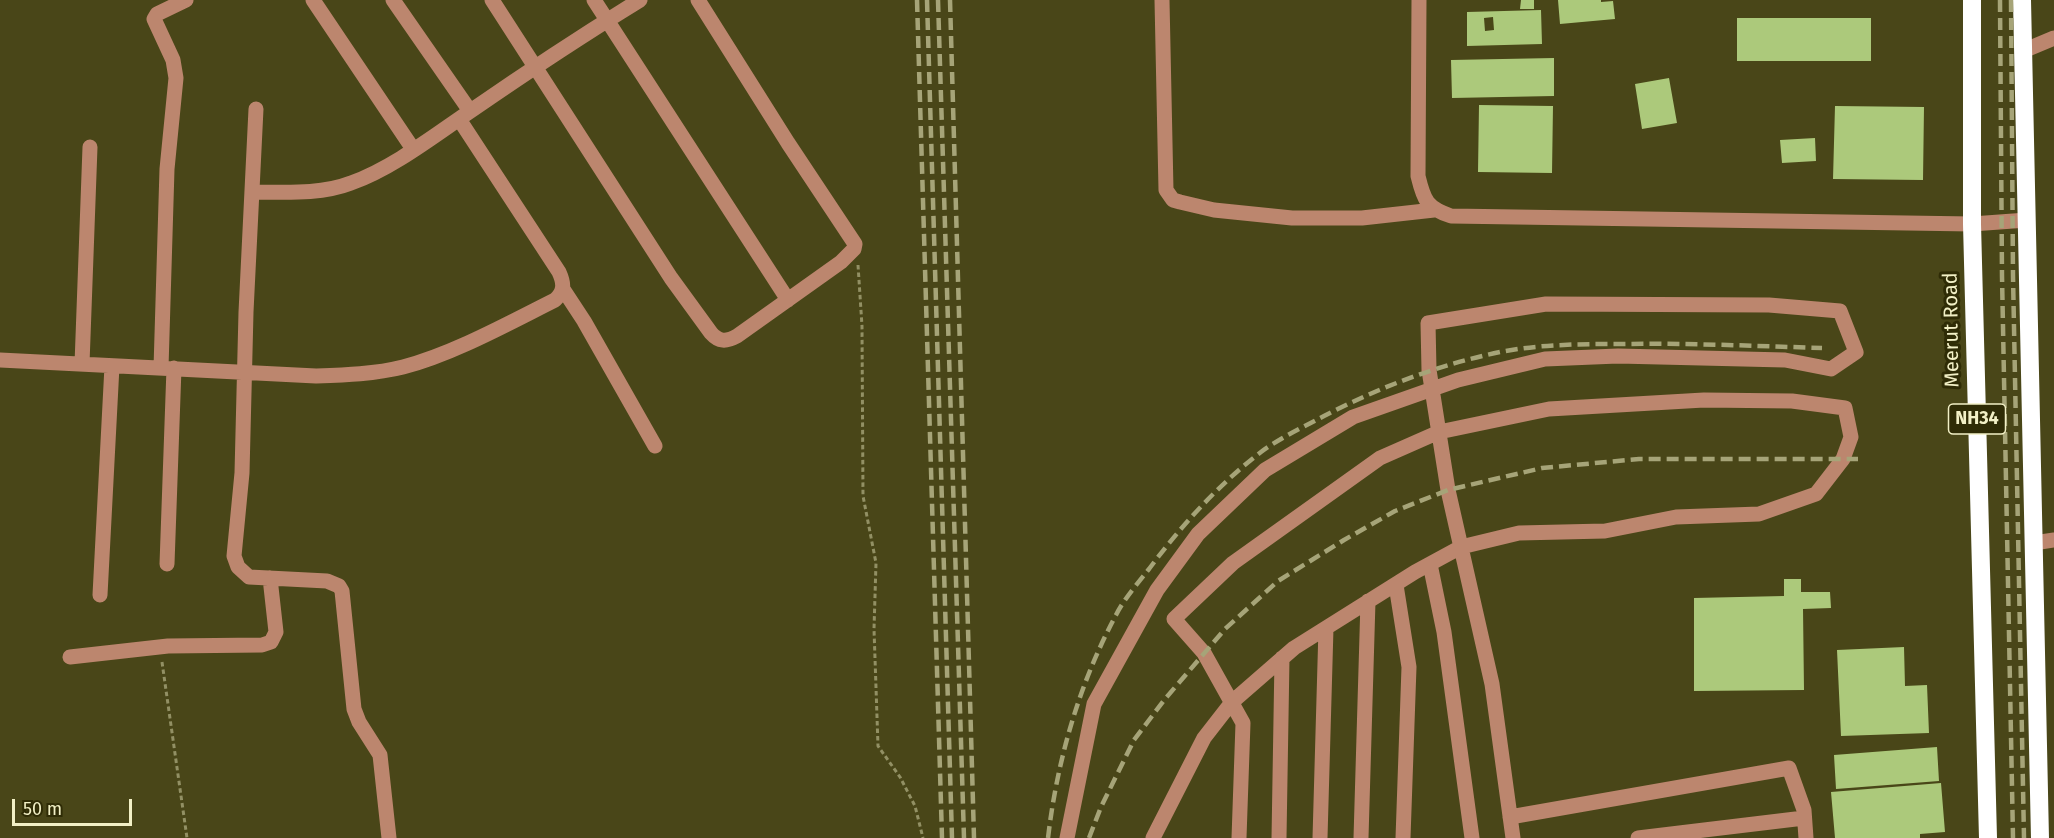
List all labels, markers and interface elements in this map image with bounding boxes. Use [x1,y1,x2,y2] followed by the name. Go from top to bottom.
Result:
[1939,272,1965,388] street label: Meerut Road
[1948,404,2006,434] road number: NH34
[15,787,135,825] scale bar
[23,798,62,820] text: 50 m

